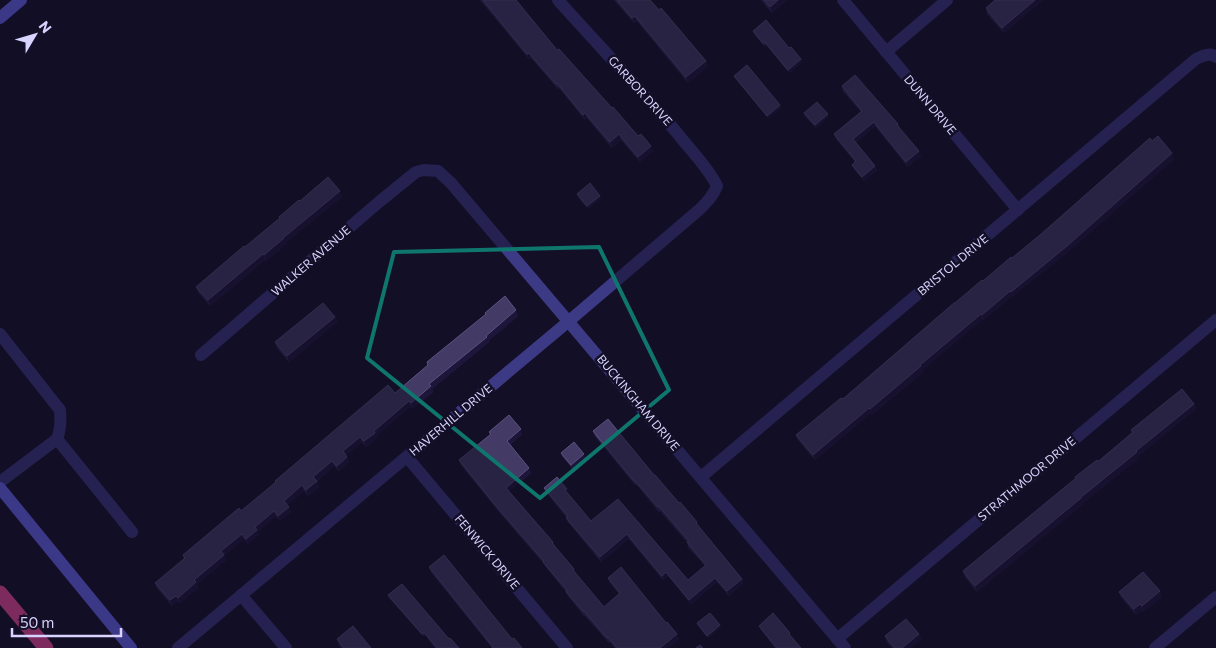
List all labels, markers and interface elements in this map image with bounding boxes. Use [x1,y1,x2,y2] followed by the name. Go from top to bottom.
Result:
[10,10,60,60] north arrow
[36,17,56,36] text: N
[606,53,676,128] street label: GARBOR DRIVE
[902,72,960,137] street label: DUNN DRIVE
[268,222,353,298] street label: WALKER AVENUE
[914,231,991,298] street label: BRISTOL DRIVE
[595,352,683,453] street label: BUCKINGHAM DRIVE
[406,381,495,458] street label: HAVERHILL DRIVE
[975,433,1078,523] street label: STRATHMOOR DRIVE
[453,511,523,591] street label: FENWICK DRIVE
[12,606,121,638] scale bar
[20,613,54,631] text: 50 m

